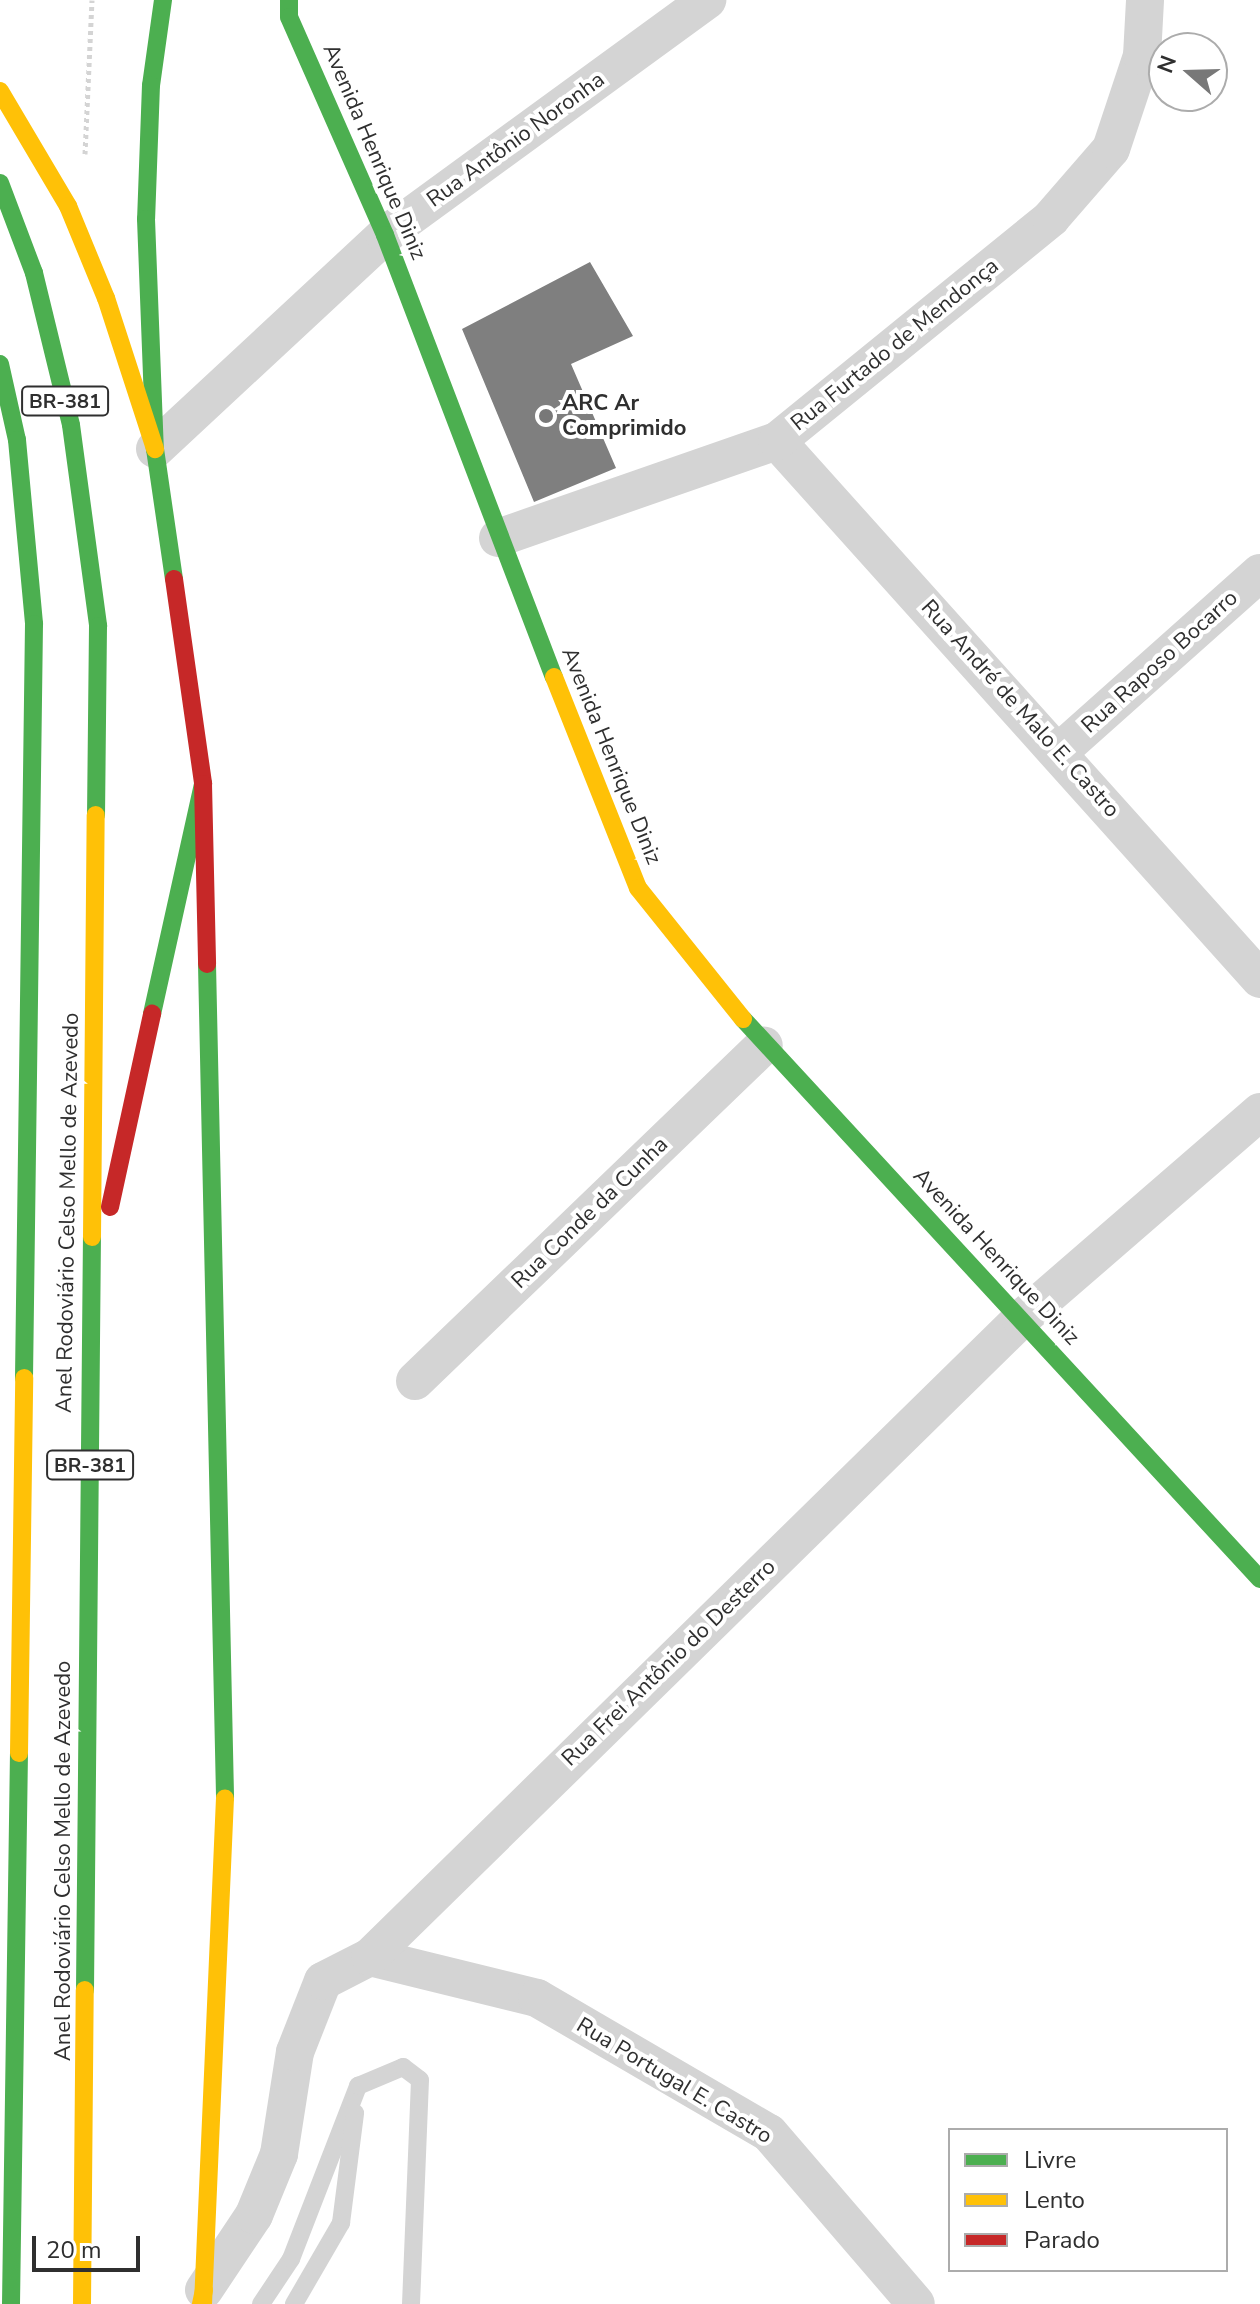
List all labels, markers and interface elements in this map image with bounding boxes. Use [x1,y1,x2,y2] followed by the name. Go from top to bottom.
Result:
[1148,32,1228,112] north arrow
[317,40,431,264] street label: Avenida Henrique Diniz
[1150,52,1184,77] text: N
[422,67,610,213] street label: Rua Antônio Noronha
[786,253,1004,437] street label: Rua Furtado de Mendonça
[21,385,109,417] road number: BR-381
[562,390,686,442] place label: ARC Ar Comprimido
[537,407,555,425] marker: ARC Ar Comprimido
[1077,585,1243,739] street label: Rua Raposo Bocarro
[915,595,1125,823] street label: Rua André de Malo E. Castro
[555,644,667,868] street label: Avenida Henrique Diniz
[51,1013,85,1413] street label: Anel Rodoviário Celso Mello de Azevedo
[506,1132,674,1294] street label: Rua Conde da Cunha
[907,1163,1085,1351] street label: Avenida Henrique Diniz
[46,1449,134,1481] road number: BR-381
[557,1554,781,1772] street label: Rua Frei Antônio do Desterro
[51,1661,77,2061] street label: Anel Rodoviário Celso Mello de Azevedo
[572,2012,776,2150] street label: Rua Portugal E. Castro
[948,2128,1228,2272] legend
[1024,2144,1076,2176] text: Livre
[1024,2184,1085,2216] text: Lento
[36,2220,144,2270] scale bar
[1024,2224,1100,2256] text: Parado
[46,2234,102,2266] text: 20 m

